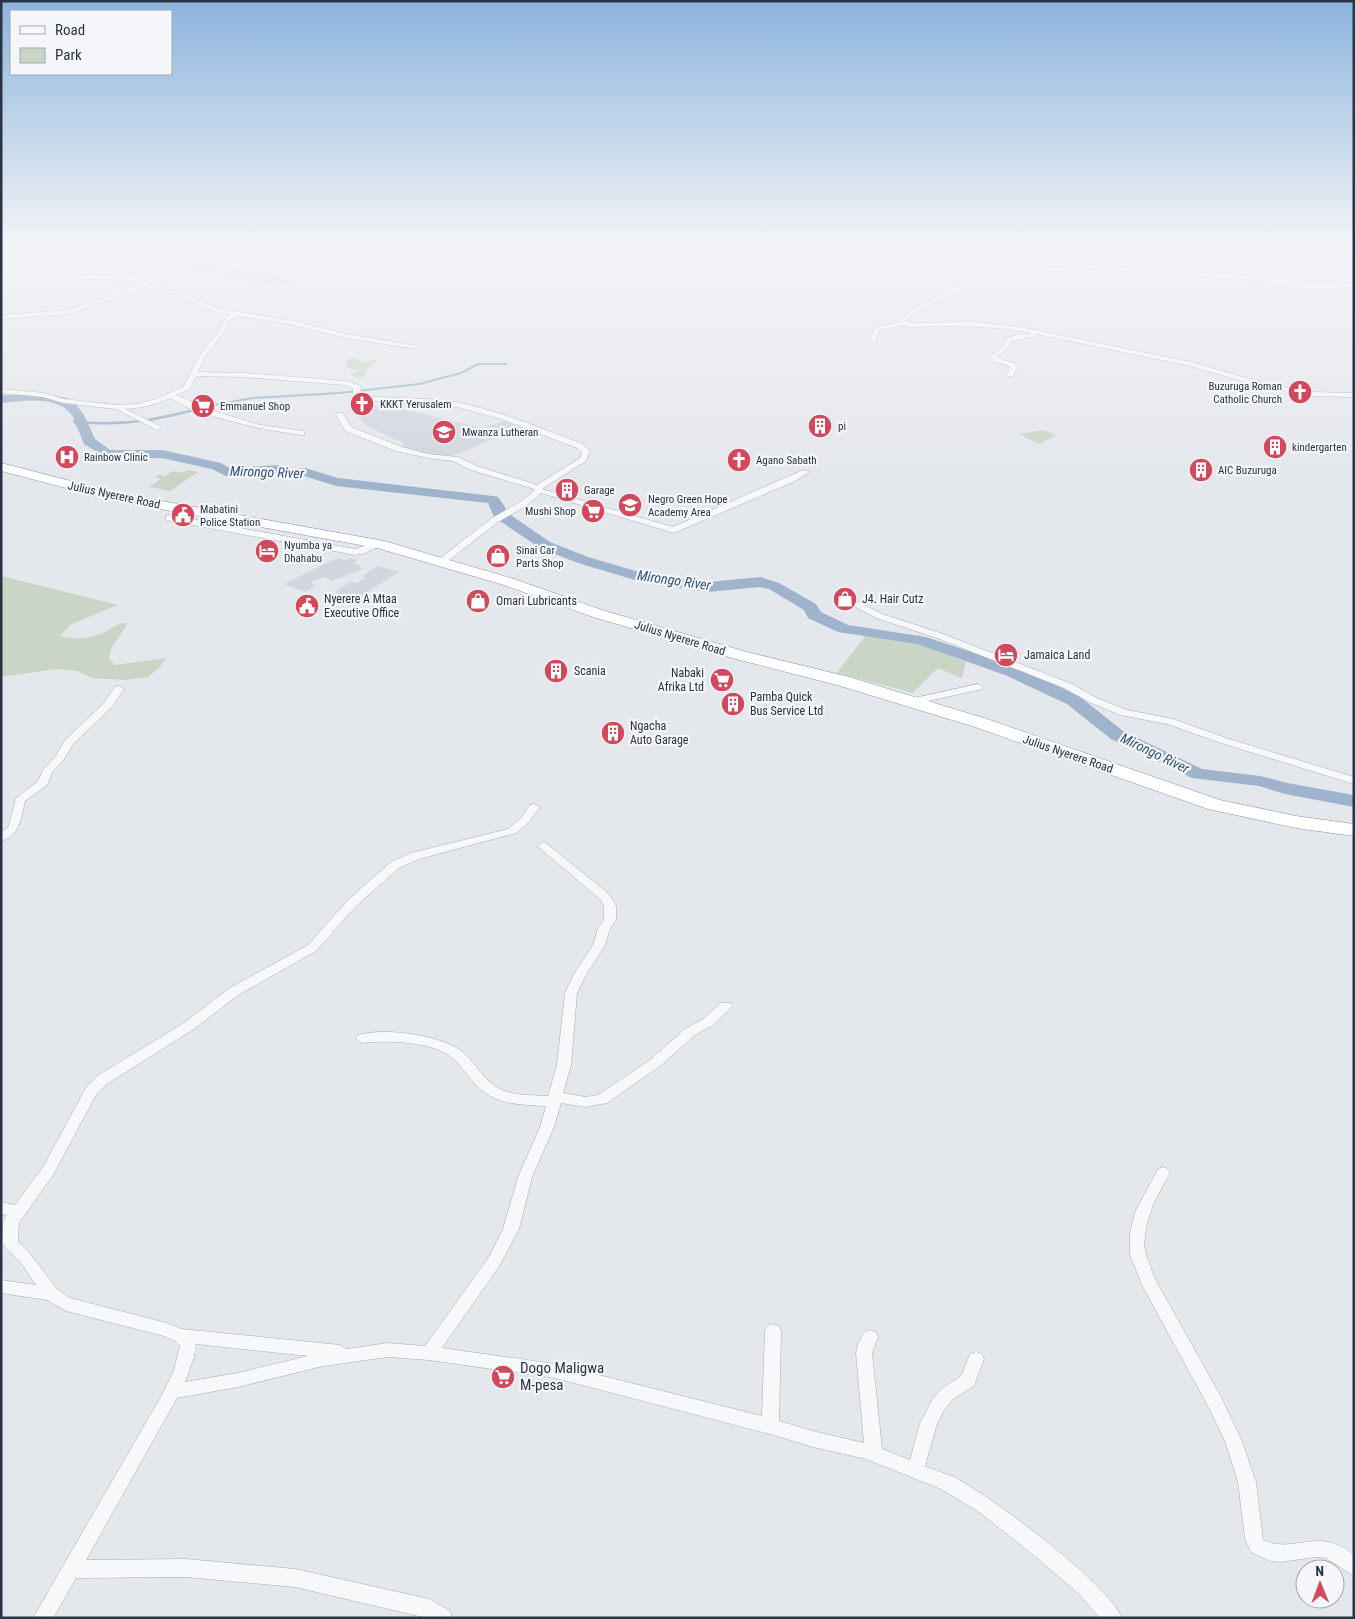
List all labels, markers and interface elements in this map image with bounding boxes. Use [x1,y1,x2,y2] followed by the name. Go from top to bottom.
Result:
[10,10,172,75] legend
[55,21,85,39] text: Road
[55,46,82,64] text: Park
[1287,379,1313,405] church icon: Buzuruga Roman Catholic Church
[1208,380,1282,406] place label: Buzuruga Roman Catholic Church
[349,391,375,417] church icon: KKKT Yerusalem
[190,393,216,419] supermarket icon: Emmanuel Shop
[380,398,452,411] place label: KKKT Yerusalem
[220,400,290,413] place label: Emmanuel Shop
[807,413,833,439] building icon: pi
[431,419,457,445] school or university icon: Mwanza Lutheran
[838,420,846,433] place label: pi
[462,426,538,439] place label: Mwanza Lutheran
[1262,434,1288,460] building icon: kindergarten
[1292,441,1347,454] place label: kindergarten
[54,444,80,470] hospital icon: Rainbow Clinic
[726,447,752,473] church icon: Agano Sabath
[84,451,148,464] place label: Rainbow Clinic
[756,454,817,467] place label: Agano Sabath
[1188,457,1214,483] building icon: AIC Buzuruga
[230,463,305,481] water label: Mirongo River
[1218,464,1277,477] place label: AIC Buzuruga
[554,477,580,503] building icon: Garage
[66,478,162,512] street label: Julius Nyerere Road
[584,484,615,497] place label: Garage
[617,492,643,518] school or university icon: Negro Green Hope Academy Area
[648,493,728,519] place label: Negro Green Hope Academy Area
[580,498,606,524] supermarket icon: Mushi Shop
[170,502,196,528] public building icon: Mabatini Police Station
[200,503,260,529] place label: Mabatini Police Station
[525,505,576,518] place label: Mushi Shop
[254,538,280,564] hotel icon: Nyumba ya Dhahabu
[284,539,332,565] place label: Nyumba ya Dhahabu
[485,543,511,569] shop icon: Sinai Car Parts Shop
[516,544,564,570] place label: Sinai Car Parts Shop
[636,567,713,593] water label: Mirongo River
[832,586,858,612] shop icon: J4. Hair Cutz
[465,588,491,614] shop icon: Omari Lubricants
[324,592,400,620] place label: Nyerere A Mtaa Executive Office
[862,592,923,606] place label: J4. Hair Cutz
[294,593,320,619] public building icon: Nyerere A Mtaa Executive Office
[496,594,577,608] place label: Omari Lubricants
[633,618,727,658] street label: Julius Nyerere Road
[993,642,1019,668] hotel icon: Jamaica Land
[1024,648,1090,662] place label: Jamaica Land
[543,658,569,684] building icon: Scania
[574,664,606,678] place label: Scania
[658,666,704,694] place label: Nabaki Afrika Ltd
[709,667,735,693] supermarket icon: Nabaki Afrika Ltd
[750,690,823,718] place label: Pamba Quick Bus Service Ltd
[720,691,746,717] building icon: Pamba Quick Bus Service Ltd
[630,719,689,747] place label: Ngacha Auto Garage
[600,720,626,746] building icon: Ngacha Auto Garage
[1118,730,1193,777] water label: Mirongo River
[1021,732,1115,776] street label: Julius Nyerere Road
[520,1359,604,1394] place label: Dogo Maligwa M-pesa
[490,1364,516,1390] supermarket icon: Dogo Maligwa M-pesa
[1295,1559,1345,1609] north arrow
[1315,1563,1324,1579] text: N

